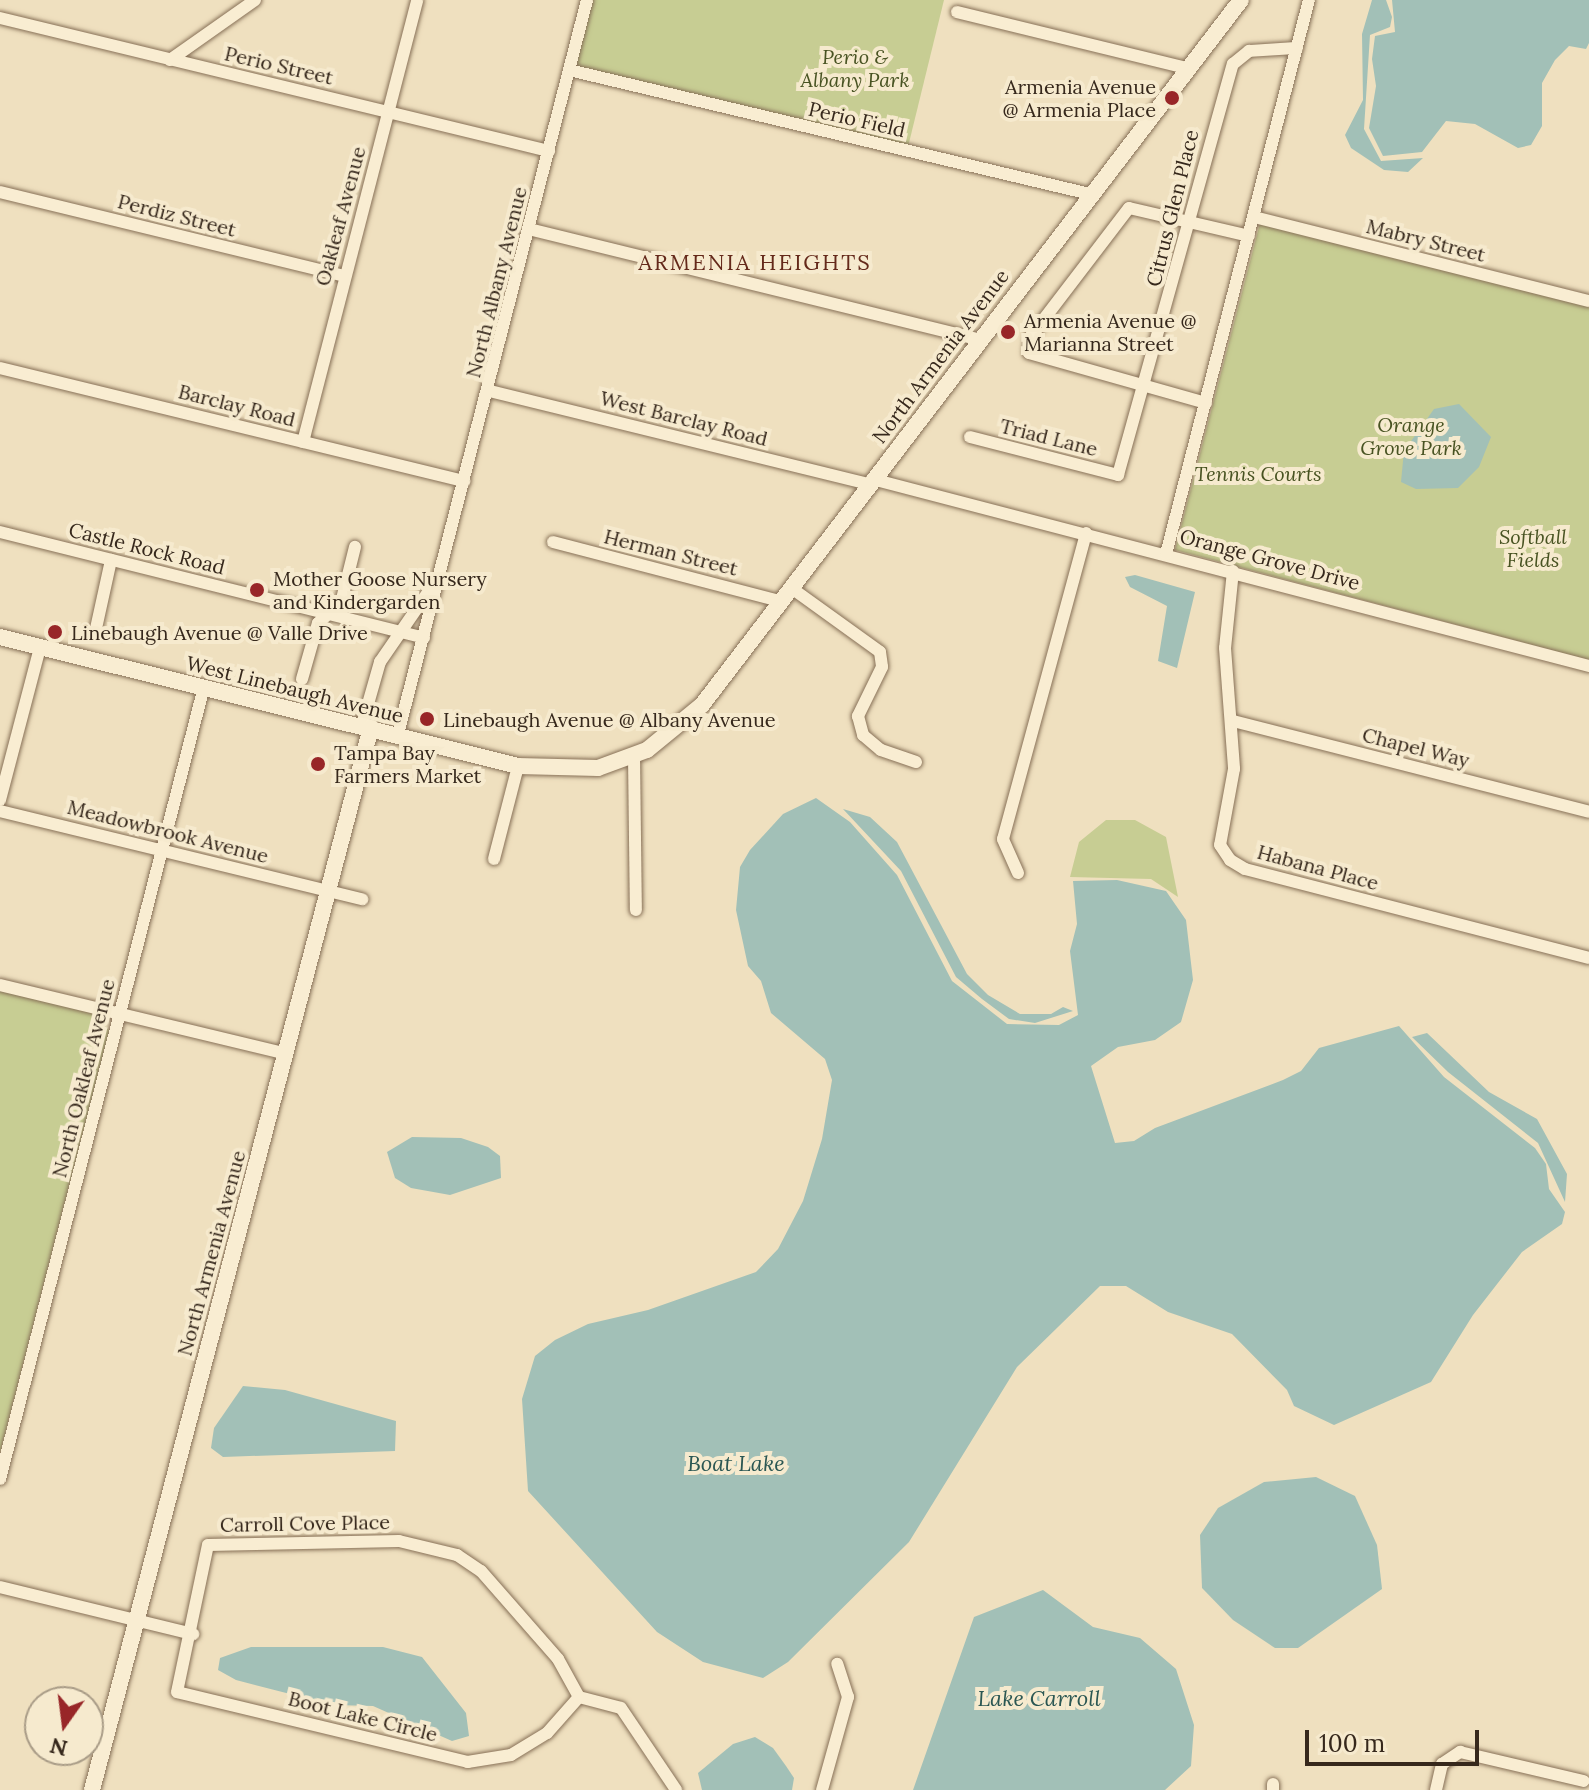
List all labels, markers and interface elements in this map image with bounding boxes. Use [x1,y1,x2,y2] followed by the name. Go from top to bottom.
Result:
[222,41,336,89] street label: Perio Street
[800,45,910,92] park label: Perio & Albany Park
[1002,74,1156,121] place label: Armenia Avenue @ Armenia Place
[1163,89,1181,107] marker: Armenia Avenue @ Armenia Place
[806,96,908,142] street label: Perio Field
[1141,127,1203,289] street label: Citrus Glen Place
[310,144,370,288] street label: Oakleaf Avenue
[461,184,531,380] street label: North Albany Avenue
[115,189,239,241] street label: Perdiz Street
[1364,214,1488,266] street label: Mabry Street
[638,250,872,276] district label: ARMENIA HEIGHTS
[867,264,1013,448] street label: North Armenia Avenue
[1024,308,1196,355] place label: Armenia Avenue @ Marianna Street
[999,323,1017,341] marker: Armenia Avenue @ Marianna Street
[176,379,298,431] street label: Barclay Road
[598,386,770,450] street label: West Barclay Road
[998,413,1100,461] street label: Triad Lane
[1360,413,1462,460] park label: Orange Grove Park
[1194,461,1322,485] park label: Tennis Courts
[66,517,228,579] street label: Castle Rock Road
[1177,523,1363,595] street label: Orange Grove Drive
[602,524,740,580] street label: Herman Street
[1499,525,1567,572] park label: Softball Fields
[273,566,487,613] place label: Mother Goose Nursery and Kindergarden
[248,581,266,599] marker: Mother Goose Nursery and Kindergarden
[71,620,368,644] place label: Linebaugh Avenue @ Valle Drive
[46,623,64,641] marker: Linebaugh Avenue @ Valle Drive
[184,650,406,728] street label: West Linebaugh Avenue
[443,707,776,731] place label: Linebaugh Avenue @ Albany Avenue
[418,710,436,728] marker: Linebaugh Avenue @ Albany Avenue
[1360,722,1472,772] street label: Chapel Way
[334,740,481,787] place label: Tampa Bay Farmers Market
[309,755,327,773] marker: Tampa Bay Farmers Market
[65,794,271,868] street label: Meadowbrook Avenue
[1255,839,1381,895] street label: Habana Place
[47,976,119,1180] street label: North Oakleaf Avenue
[172,1148,250,1358] street label: North Armenia Avenue
[687,1451,785,1477] water label: Boat Lake
[220,1510,390,1536] street label: Carroll Cove Place
[24,1686,104,1766] north arrow
[286,1686,440,1746] street label: Boot Lake Circle
[977,1686,1101,1712] water label: Lake Carroll
[1309,1714,1483,1764] scale bar
[1319,1728,1385,1759] text: 100 m
[47,1732,70,1763] text: N

